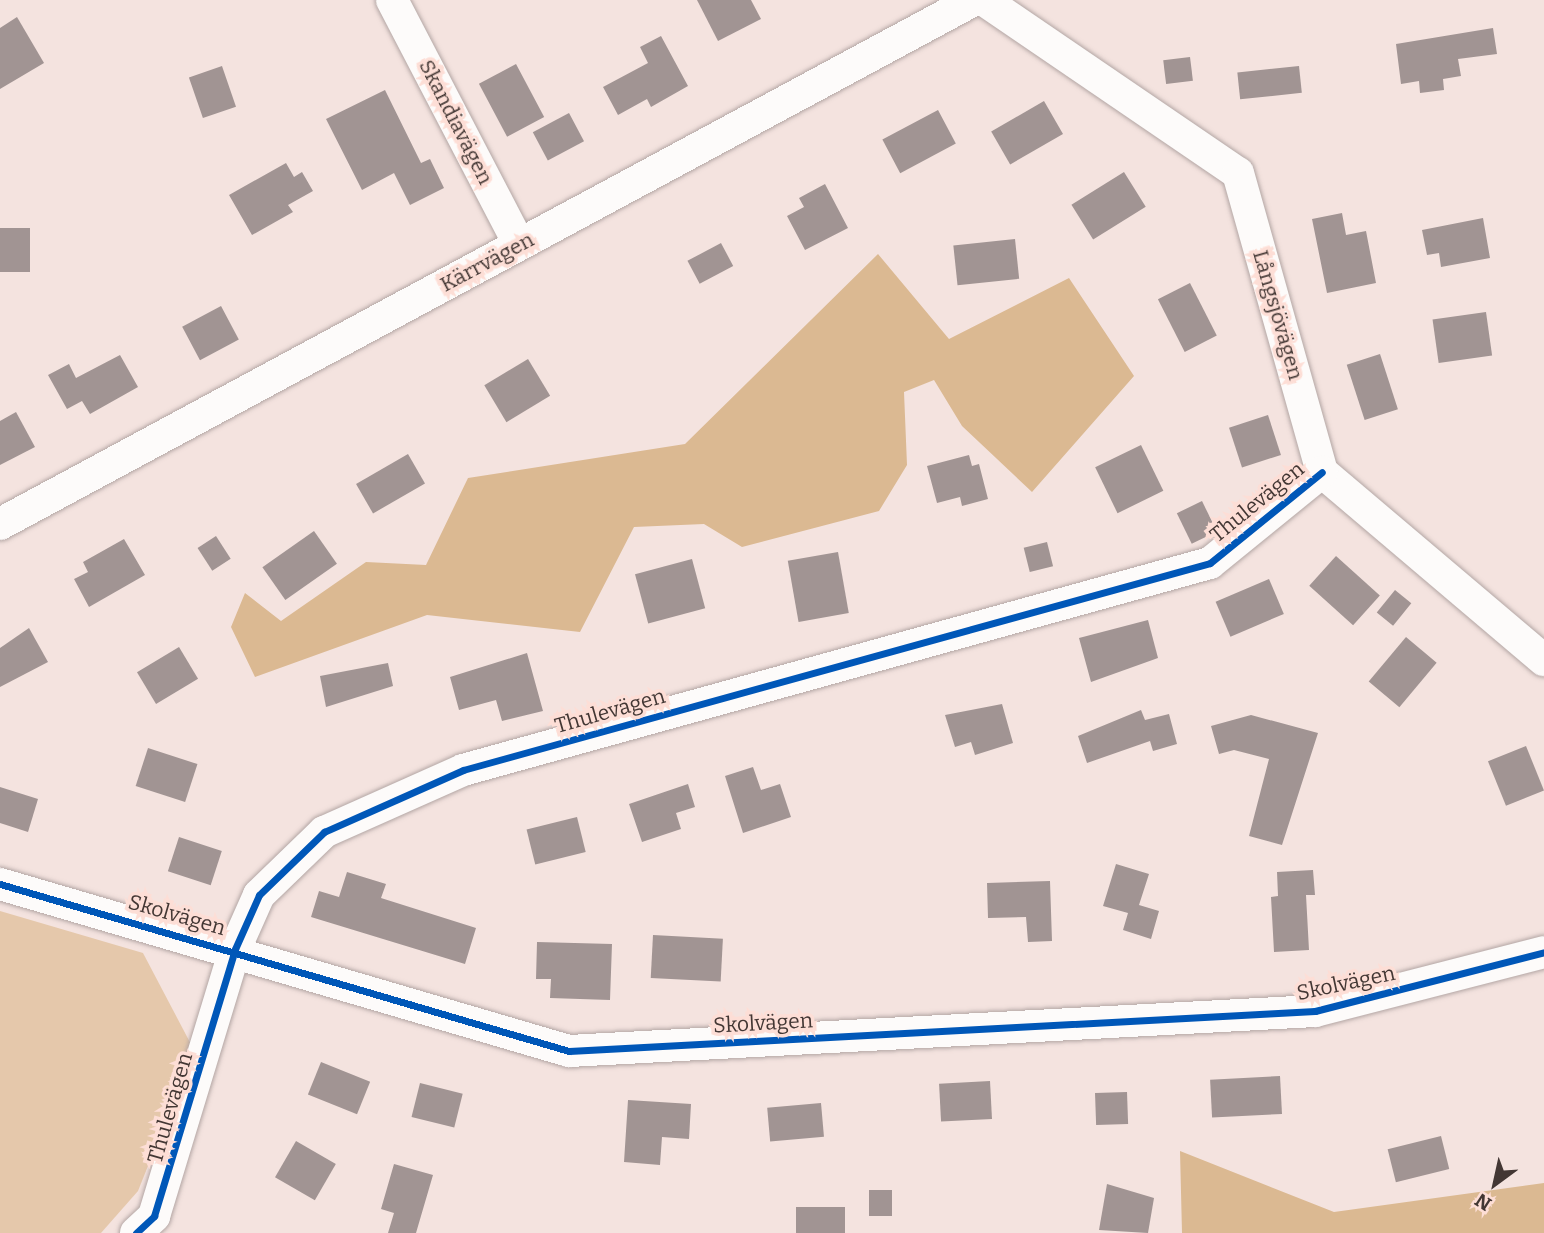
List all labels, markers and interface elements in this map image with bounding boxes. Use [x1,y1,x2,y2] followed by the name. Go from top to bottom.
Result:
[414,55,498,189] street label: Skandiavägen
[436,227,538,297] street label: Kärrvägen
[1247,247,1309,383] street label: Långsjövägen
[1205,456,1309,548] street label: Thulevägen
[552,683,668,739] street label: Thulevägen
[126,889,228,941] street label: Skolvägen
[1295,960,1397,1006] street label: Skolvägen
[712,1008,814,1038] street label: Skolvägen
[142,1050,198,1166] street label: Thulevägen
[1460,1149,1530,1219] north arrow
[1471,1188,1496,1216] text: N

